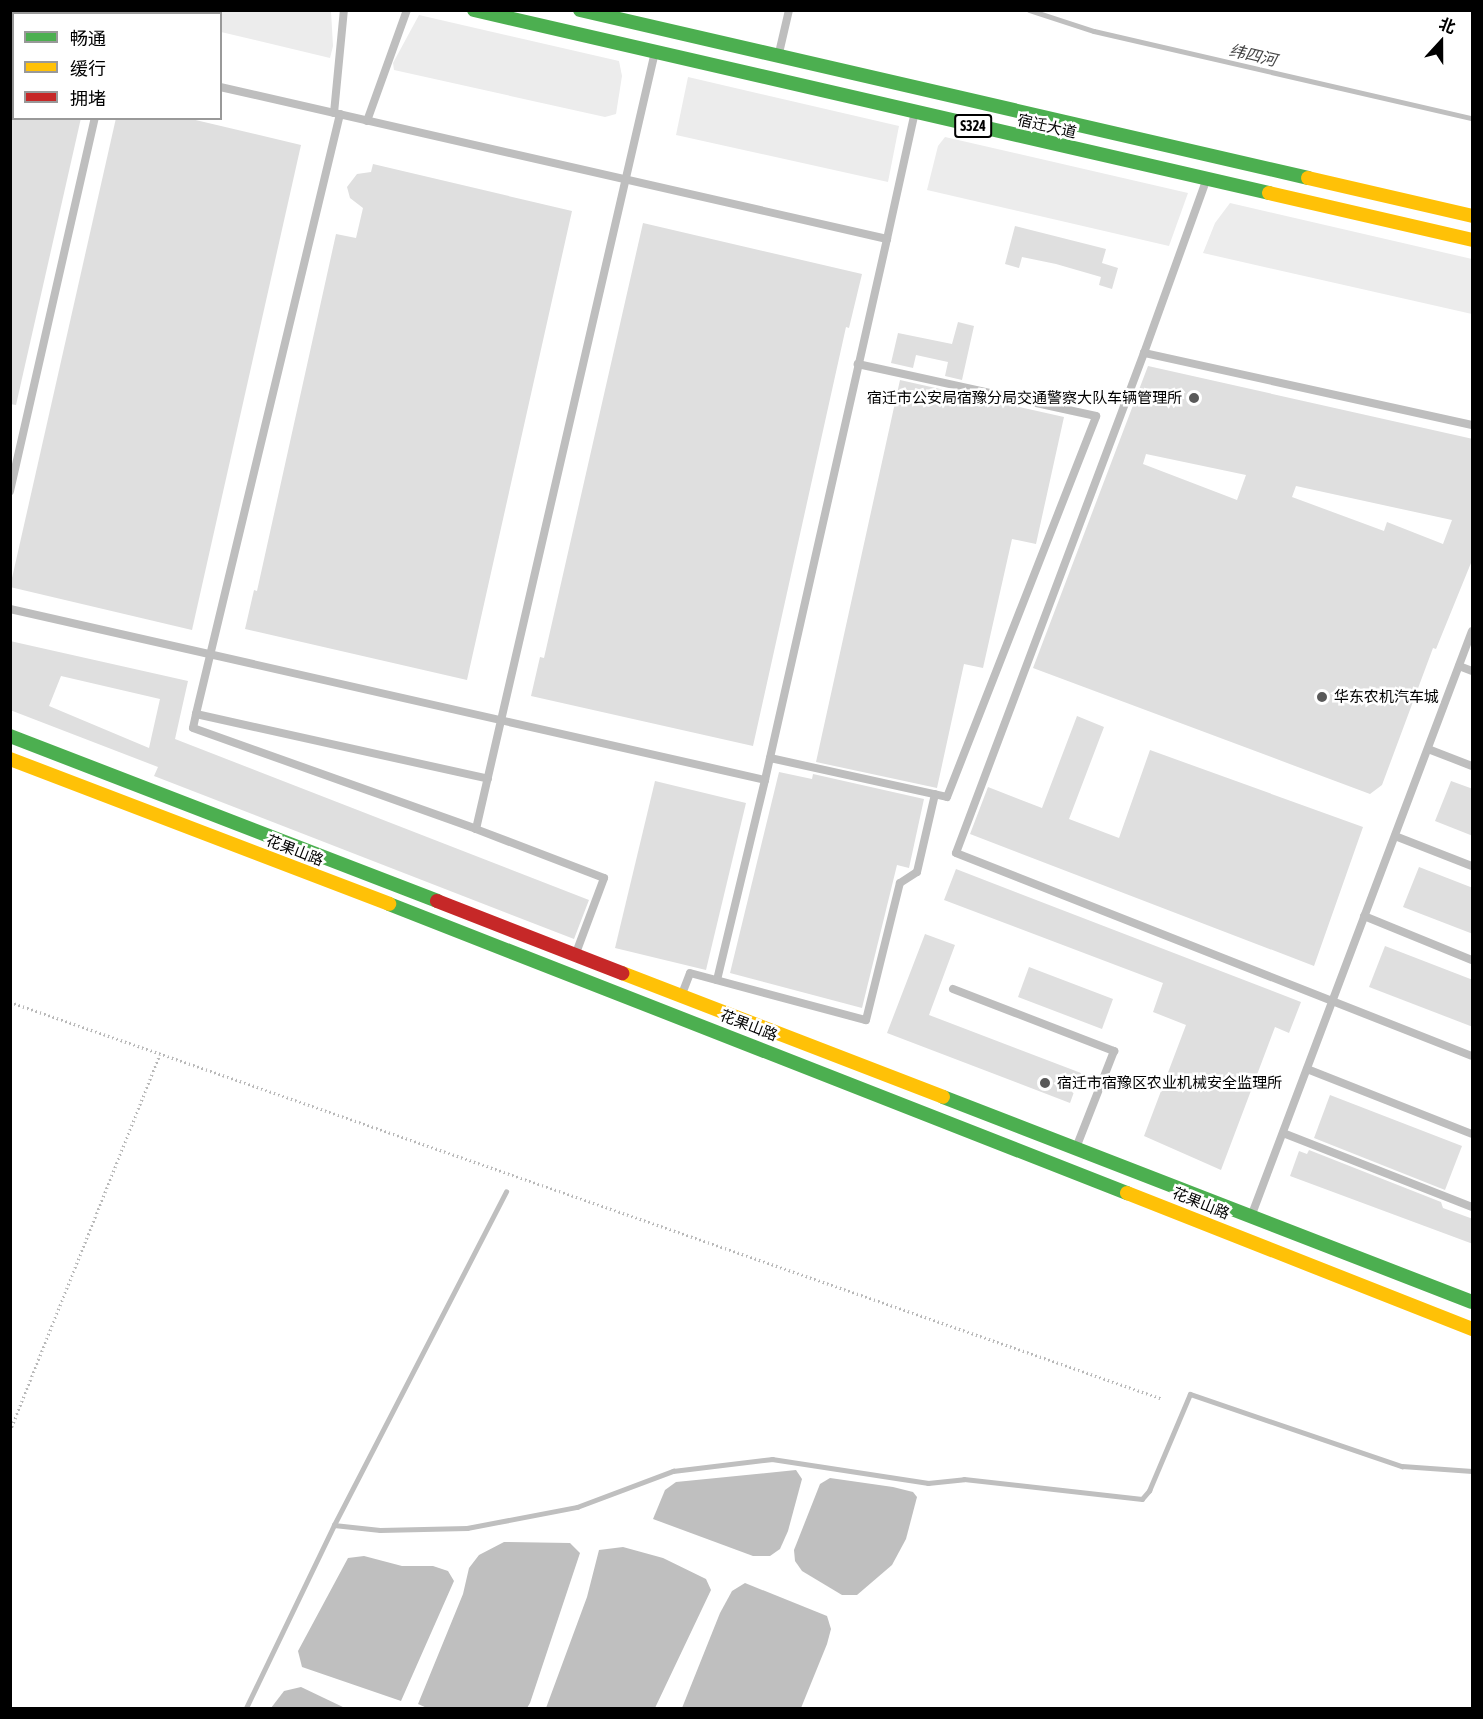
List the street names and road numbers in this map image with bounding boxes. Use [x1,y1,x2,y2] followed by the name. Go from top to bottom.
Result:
[1016,110,1078,142] street label: 宿迁大道
[954,115,992,137] road number: S324
[264,831,326,869] street label: 花果山路
[718,1006,780,1044] street label: 花果山路
[1170,1183,1232,1223] street label: 花果山路

